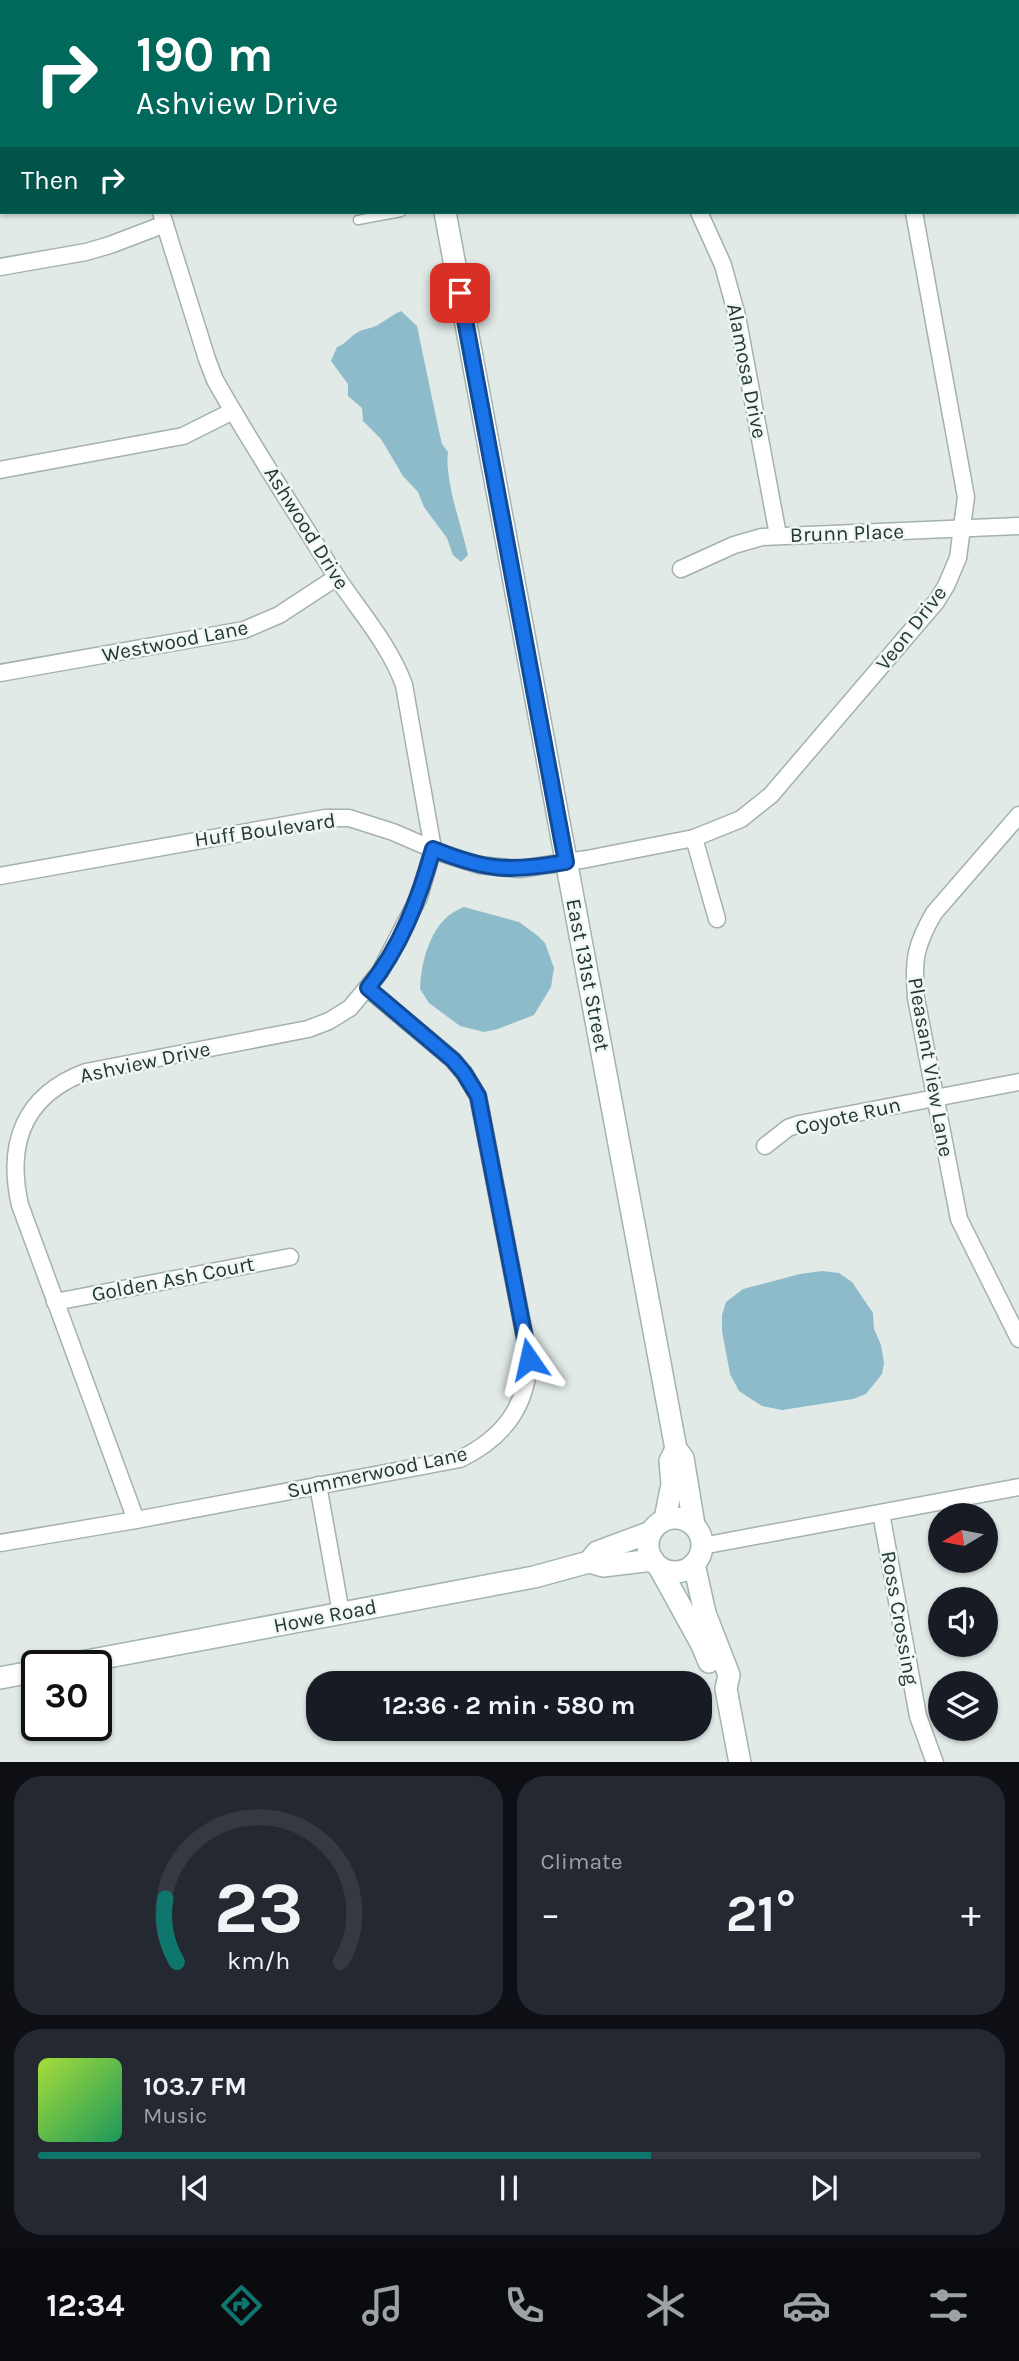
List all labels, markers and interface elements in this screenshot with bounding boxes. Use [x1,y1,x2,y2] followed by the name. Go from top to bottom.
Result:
[136,26,273,83] text: 190 m
[21,28,112,119] icon: right
[136,85,338,122] text: Ashview Drive
[93,161,131,199] icon: right
[21,165,79,196] text: Then
[430,263,490,323] pin
[441,274,479,312] icon: arrive
[722,301,772,441] street label: Alamosa Drive
[260,462,354,594] street label: Ashwood Drive
[789,519,905,547] street label: Brunn Place
[871,581,951,675] street label: Veon Drive
[100,615,250,667] street label: Westwood Lane
[193,808,337,852] street label: Huff Boulevard
[561,897,615,1054] street label: East 131st Street
[903,975,959,1159] street label: Pleasant View Lane
[78,1036,212,1088] street label: Ashview Drive
[793,1092,903,1140] street label: Coyote Run
[90,1251,256,1307] street label: Golden Ash Court
[492,1322,566,1396] position arrow
[285,1441,469,1503] street label: Summerwood Lane
[928,1503,998,1573] north arrow
[928,1503,998,1741] map controls
[876,1549,924,1687] street label: Ross Crossing
[928,1587,998,1657] button: sound
[271,1594,379,1638] street label: Howe Road
[21,1650,112,1741] speed limit sign: 30
[928,1671,998,1741] button: layers
[383,1690,635,1721] text: 12:36 · 2 min · 580 m
[541,1848,623,1875] text: Climate
[214,1865,303,1950] text: 23
[726,1883,796,1944] text: 21°
[541,1892,560,1937] text: −
[961,1892,981,1937] text: +
[227,1945,290,1974] text: km/h
[143,2071,247,2102] text: 103.7 FM
[143,2102,207,2129] text: Music
[176,2169,214,2207] icon: previous
[490,2169,528,2207] icon: pause
[805,2169,843,2207] icon: next
[217,2281,266,2330] icon: directions
[358,2281,407,2330] icon: music
[500,2281,549,2330] icon: phone
[641,2281,690,2330] icon: climate
[782,2281,831,2330] icon: car
[924,2281,973,2330] icon: filters
[46,2287,125,2324] text: 12:34

